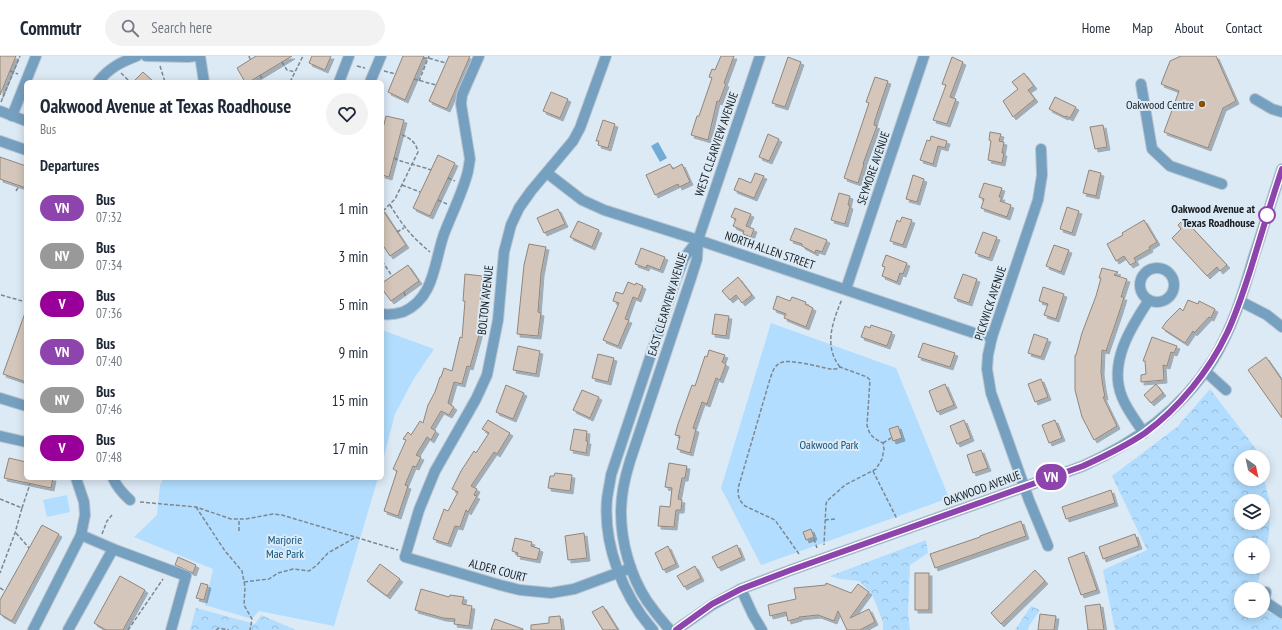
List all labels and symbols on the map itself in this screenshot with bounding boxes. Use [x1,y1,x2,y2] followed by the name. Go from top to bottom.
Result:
[691,90,741,198] street label: WEST CLEARVIEW AVENUE
[1126,97,1194,112] place label: Oakwood Centre
[1197,99,1207,109] marker: Oakwood Centre
[853,129,893,207] street label: SEYMORE AVENUE
[1171,201,1256,230] place label: Oakwood Avenue at Texas Roadhouse
[1258,206,1276,224] marker: Oakwood Avenue at Texas Roadhouse
[723,228,817,273] street label: NORTH ALLEN STREET
[644,250,690,358] street label: EAST CLEARVIEW AVENUE
[474,264,496,336] street label: BOLTON AVENUE
[971,264,1009,342] street label: PICKWICK AVENUE
[800,437,859,452] park label: Oakwood Park
[1234,450,1270,486] north arrow
[1033,464,1069,490] line badge: VN
[941,467,1023,509] street label: OAKWOOD AVENUE
[266,532,304,561] park label: Marjorie Mae Park
[468,555,529,585] street label: ALDER COURT

